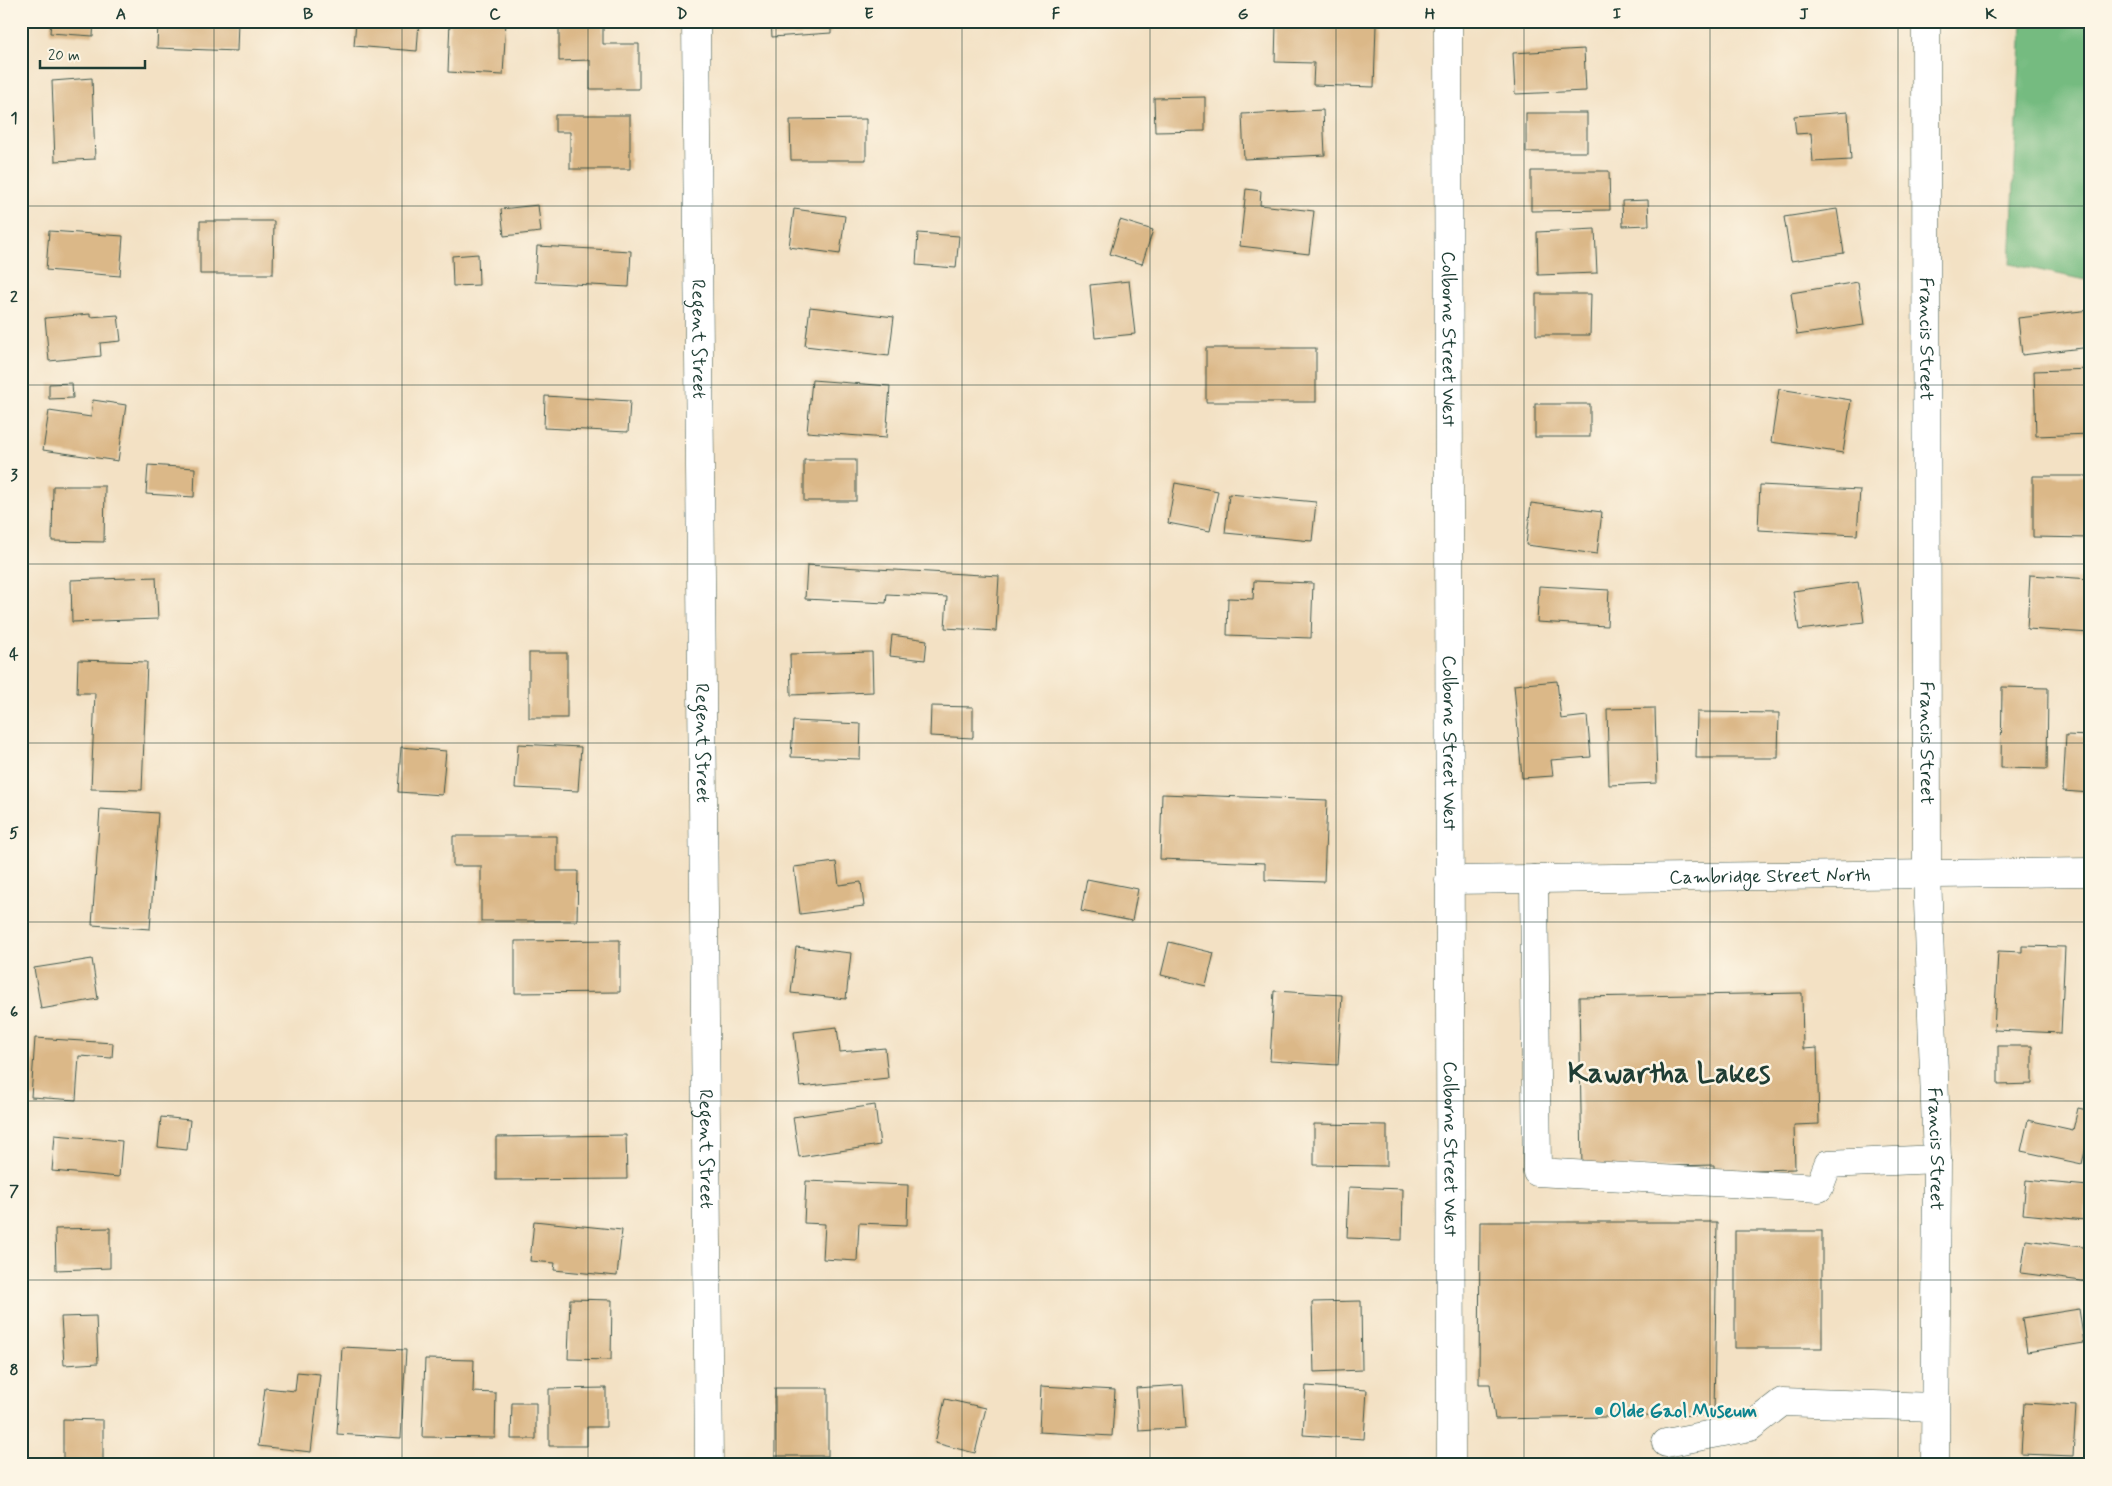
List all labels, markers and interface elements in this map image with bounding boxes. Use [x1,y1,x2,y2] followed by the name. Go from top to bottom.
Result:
[116,4,126,25] text: A
[303,4,313,25] text: B
[489,4,501,25] text: C
[676,4,688,25] text: D
[864,4,874,25] text: E
[1052,4,1061,25] text: F
[1238,4,1249,25] text: G
[1425,4,1436,25] text: H
[1613,4,1622,25] text: I
[1799,4,1809,25] text: J
[1985,4,1997,25] text: K
[40,38,145,70] scale bar
[48,46,80,66] text: 20 m
[10,108,18,129] text: 1
[1436,251,1461,427] street label: Colborne Street West
[1914,277,1939,401] street label: Francis Street
[683,279,712,399] street label: Regent Street
[10,287,18,308] text: 2
[10,465,18,486] text: 3
[9,644,19,665] text: 4
[1437,655,1462,831] street label: Colborne Street West
[1914,681,1939,805] street label: Francis Street
[687,683,716,803] street label: Regent Street
[9,823,19,844] text: 5
[1669,862,1871,891] street label: Cambridge Street North
[10,1002,18,1023] text: 6
[1568,1055,1771,1093] district label: Kawartha Lakes
[1438,1061,1463,1237] street label: Colborne Street West
[1922,1087,1950,1211] street label: Francis Street
[690,1089,719,1209] street label: Regent Street
[9,1181,19,1202] text: 7
[9,1360,19,1381] text: 8
[1609,1399,1757,1424] place label: Olde Gaol Museum
[1593,1405,1605,1417] marker: Olde Gaol Museum

